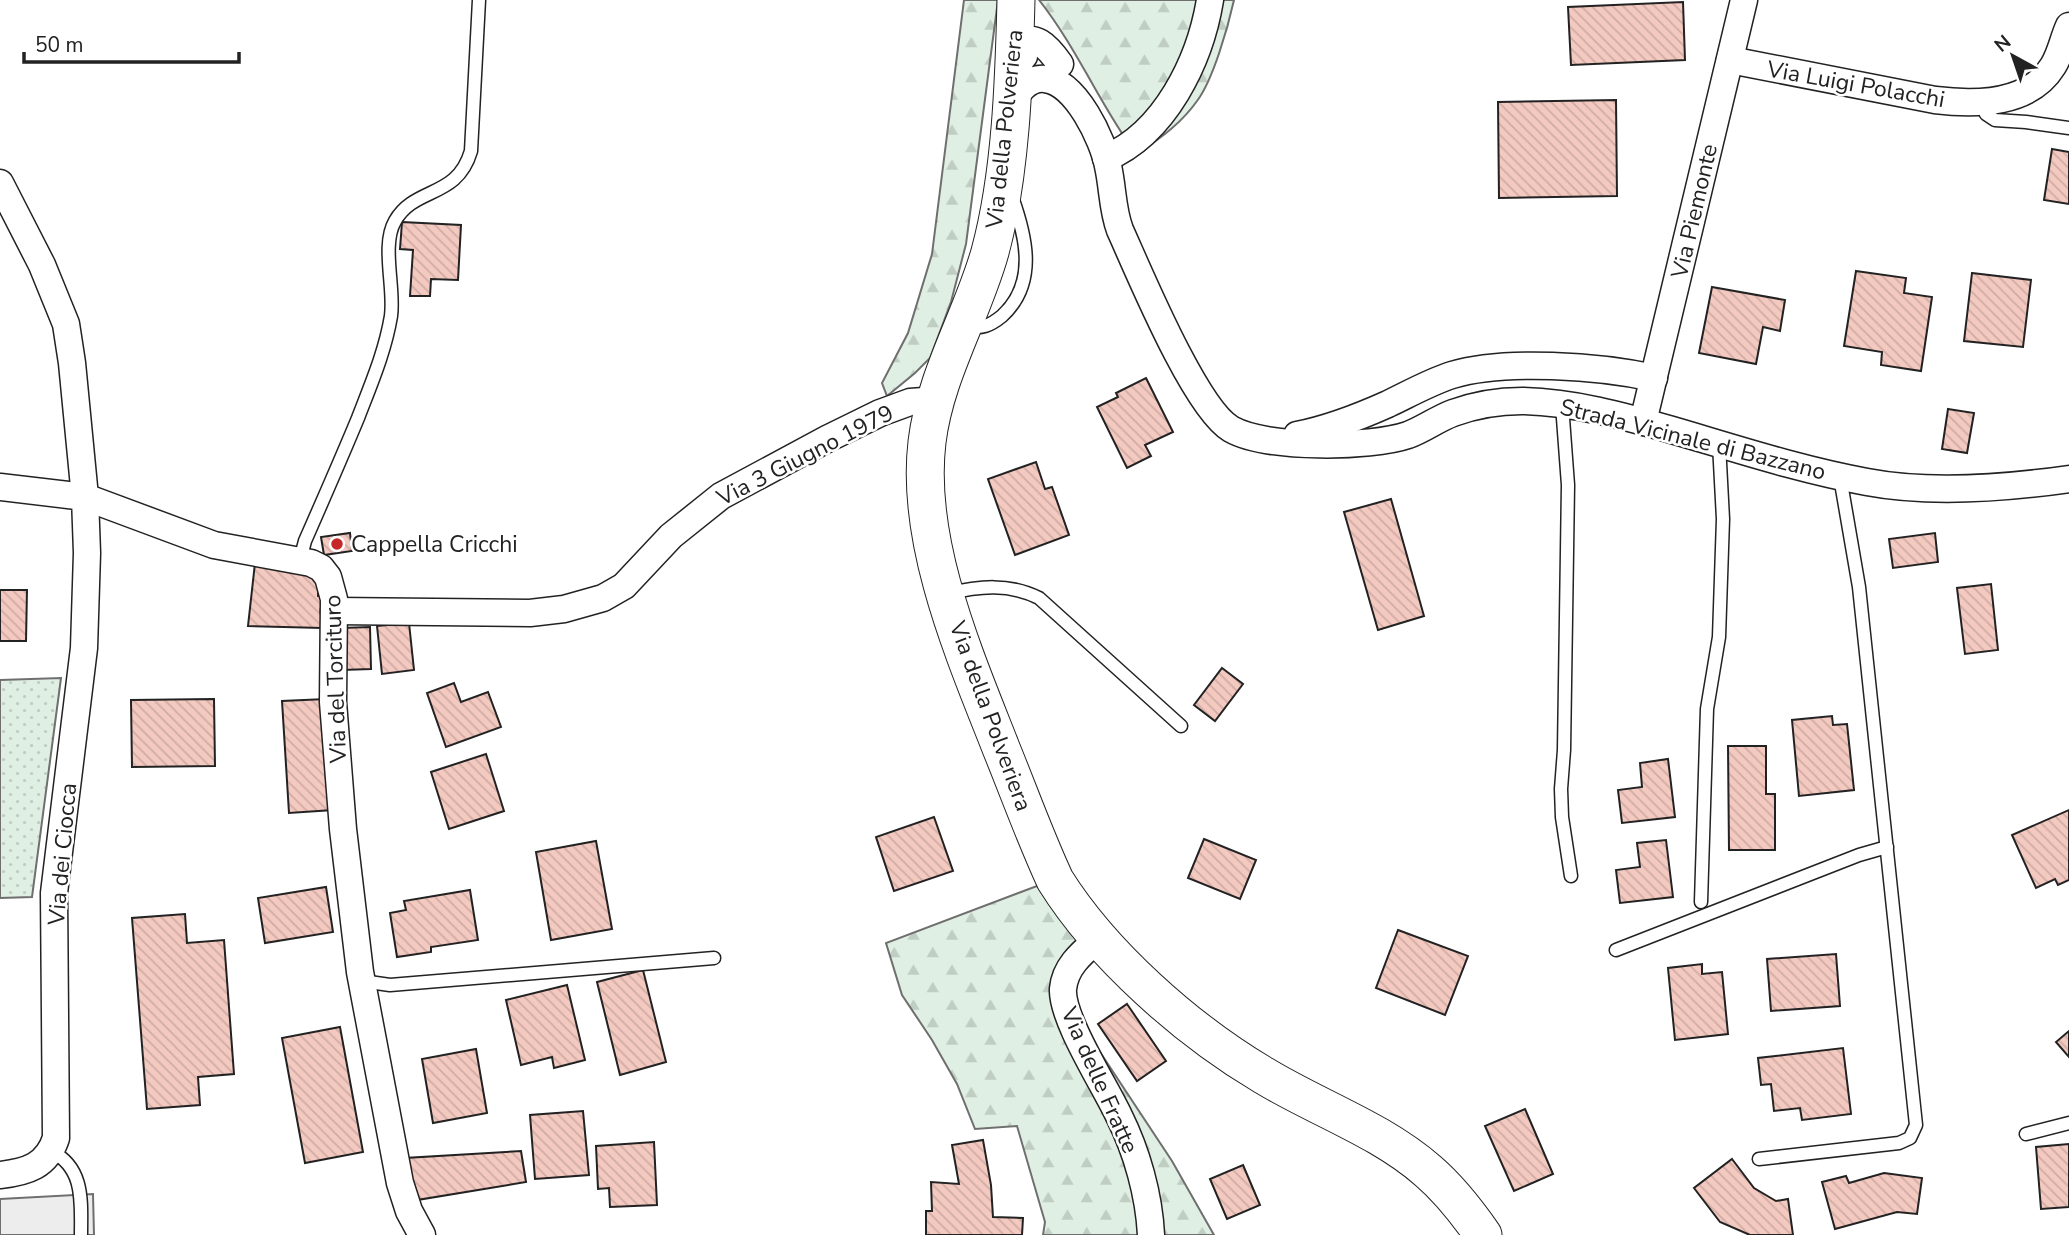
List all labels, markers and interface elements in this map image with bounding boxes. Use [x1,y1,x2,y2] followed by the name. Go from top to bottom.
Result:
[24,21,240,65] scale bar
[1978,21,2048,91] north arrow
[979,28,1030,231] street label: Via della Polveriera
[1989,29,2017,58] text: N
[35,31,84,59] text: 50 m
[1764,53,1947,115] street label: Via Luigi Polacchi
[1664,141,1725,282] street label: Via Piemonte
[1557,391,1829,488] street label: Strada Vicinale di Bazzano
[711,398,899,514] street label: Via 3 Giugno 1979
[351,529,518,560] place label: Cappella Cricchi
[329,536,345,552] marker: Cappella Cricchi
[317,594,354,765] street label: Via del Torcituro
[941,616,1039,815] street label: Via della Polveriera
[41,781,84,928] street label: Via dei Ciocca
[1053,1001,1146,1158] street label: Via delle Fratte

